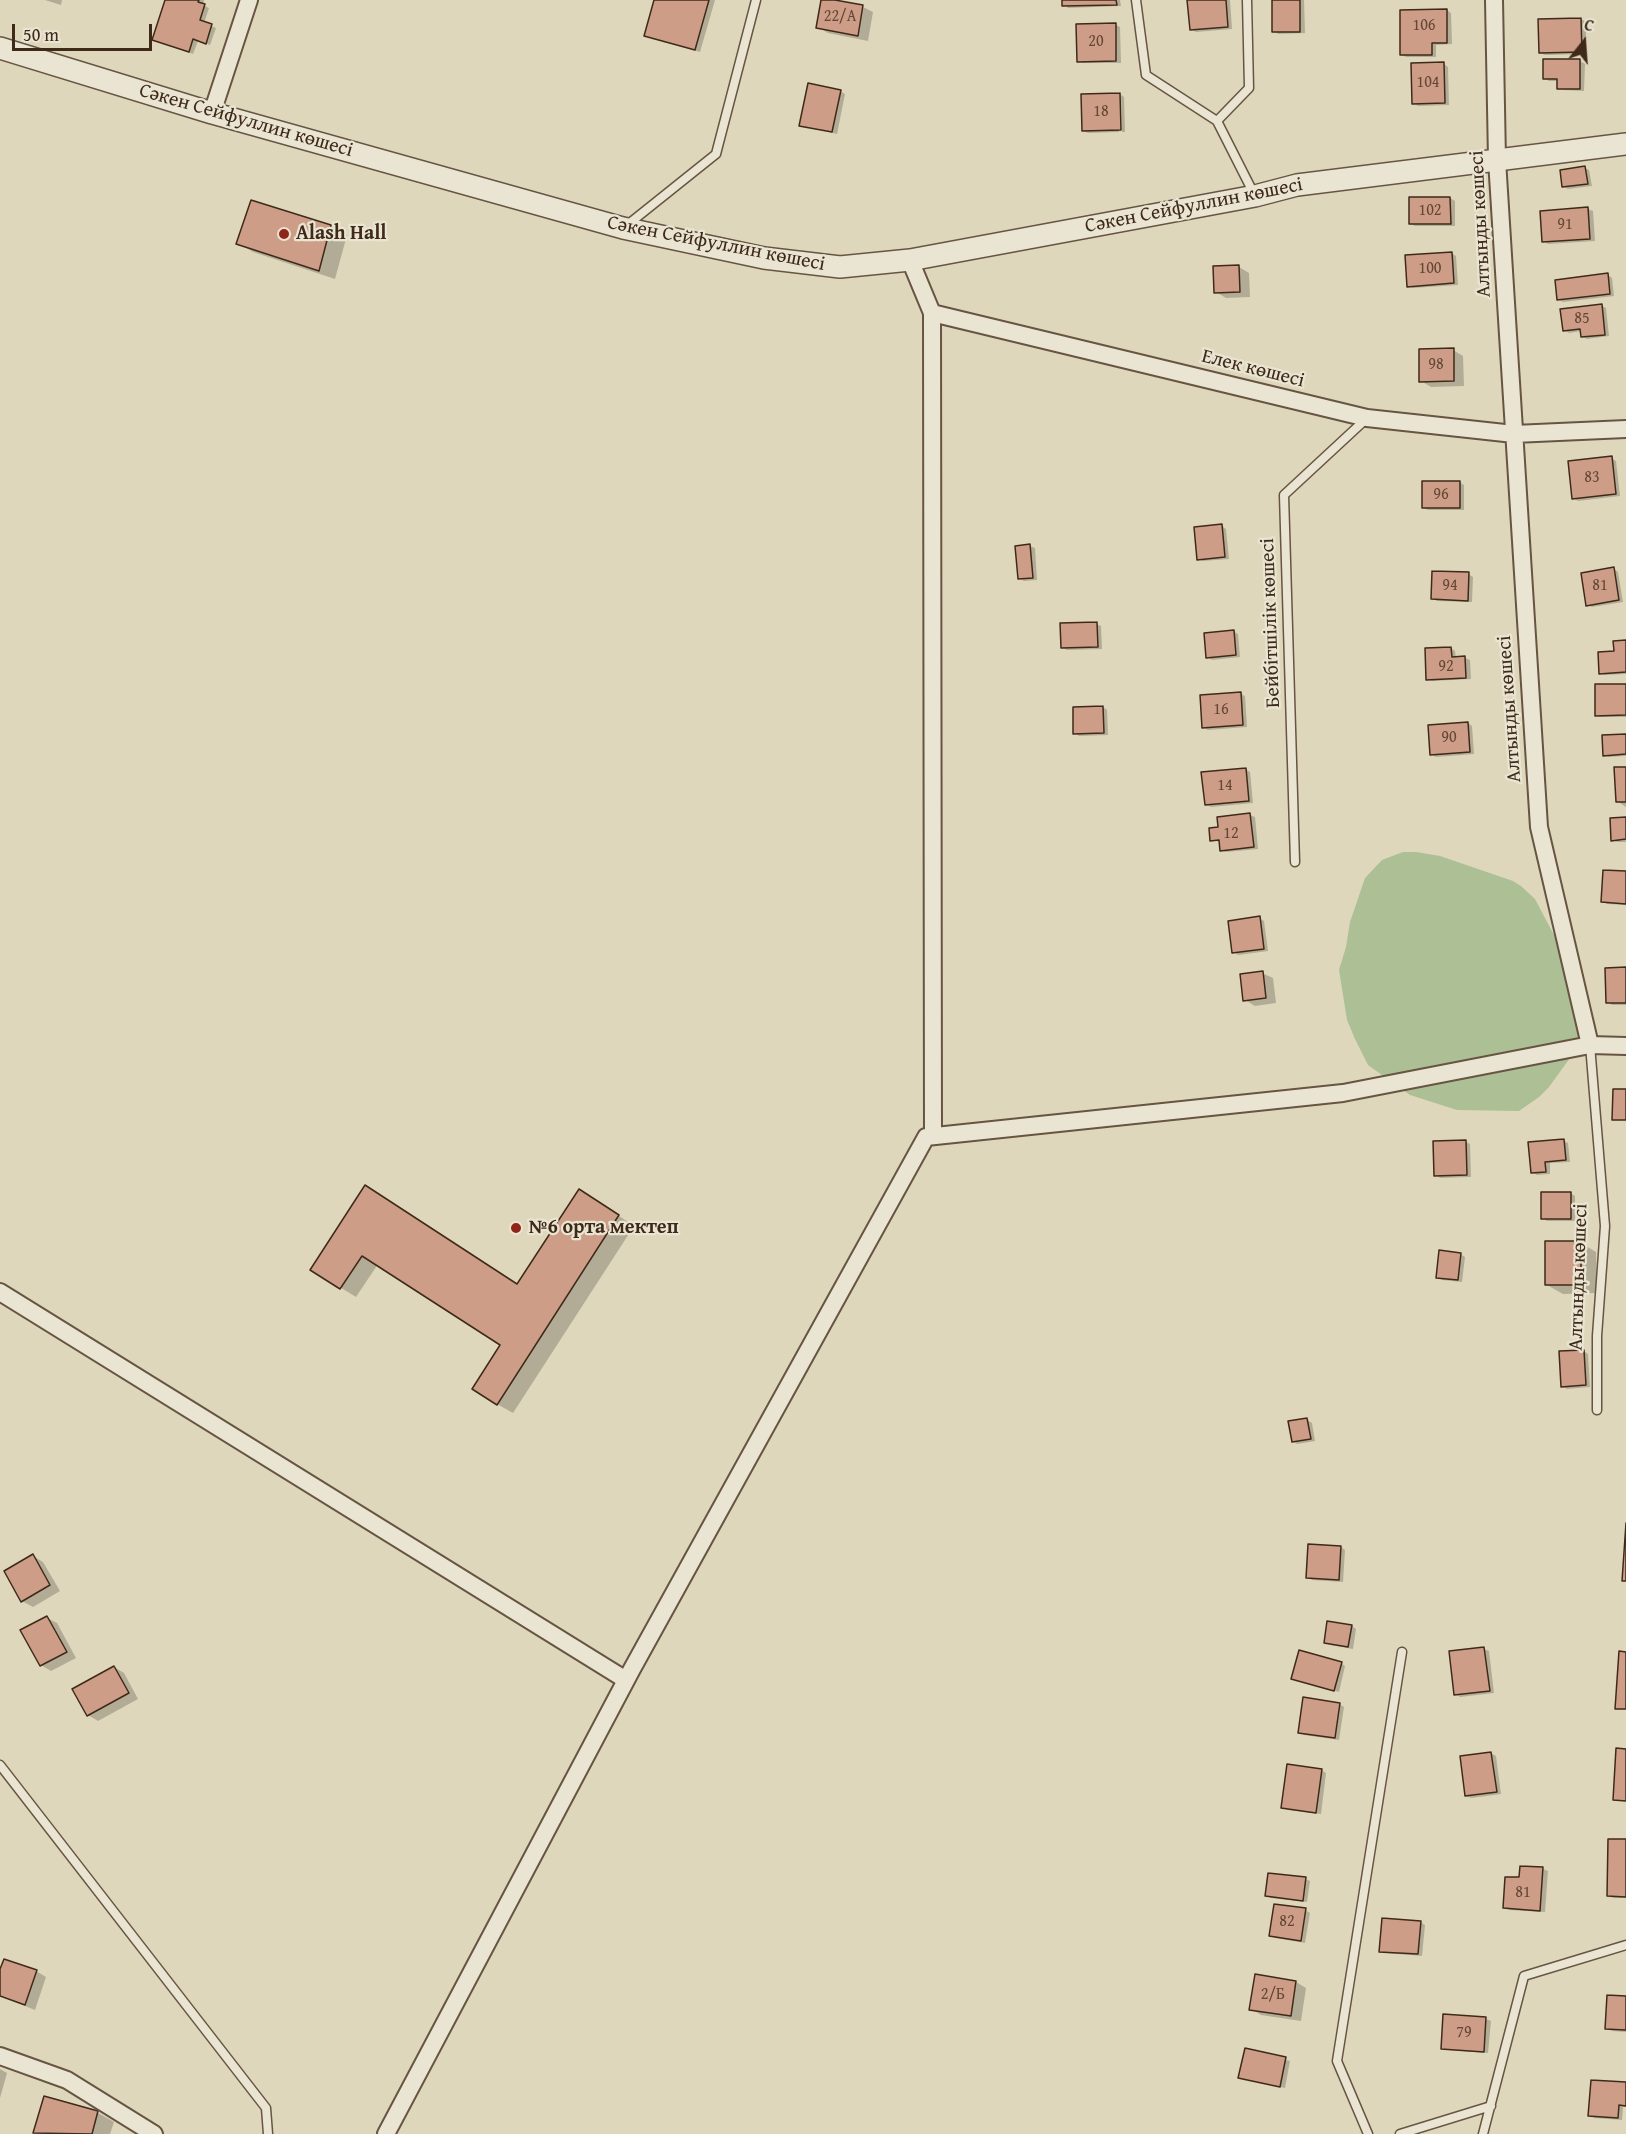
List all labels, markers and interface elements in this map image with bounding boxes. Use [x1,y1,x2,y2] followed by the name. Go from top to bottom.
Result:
[824,7,856,27] house number: 22/А
[15,12,154,50] scale bar
[1554,12,1614,72] north arrow
[1581,12,1597,38] text: С
[1412,16,1436,36] house number: 106
[23,21,59,48] text: 50 m
[1088,32,1104,52] house number: 20
[1416,73,1440,93] house number: 104
[136,79,356,163] street label: Сәкен Сейфуллин көшесі
[1093,102,1109,122] house number: 18
[1465,150,1497,298] street label: Алтынды көшесі
[1083,173,1305,239] street label: Сәкен Сейфуллин көшесі
[1418,201,1442,221] house number: 102
[605,211,827,277] street label: Сәкен Сейфуллин көшесі
[1557,215,1573,235] house number: 91
[296,222,387,246] place label: Alash Hall
[277,227,291,241] marker: Alash Hall
[1418,259,1442,279] house number: 100
[1574,309,1590,329] house number: 85
[1199,345,1307,393] street label: Елек көшесі
[1428,355,1444,375] house number: 98
[1584,468,1600,488] house number: 83
[1433,485,1449,505] house number: 96
[1256,538,1286,708] street label: Бейбітшілік көшесі
[1442,576,1458,596] house number: 94
[1592,576,1608,596] house number: 81
[1493,635,1527,783] street label: Алтынды көшесі
[1438,657,1454,677] house number: 92
[1213,700,1229,720] house number: 16
[1441,728,1457,748] house number: 90
[1217,776,1233,796] house number: 14
[1223,824,1239,844] house number: 12
[1564,1203,1594,1351] street label: Алтынды көшесі
[528,1216,679,1240] place label: №6 орта мектеп
[509,1221,523,1235] marker: №6 орта мектеп
[1515,1883,1531,1903] house number: 81
[1279,1912,1295,1932] house number: 82
[1261,1985,1285,2005] house number: 2/Б
[1456,2023,1472,2043] house number: 79

